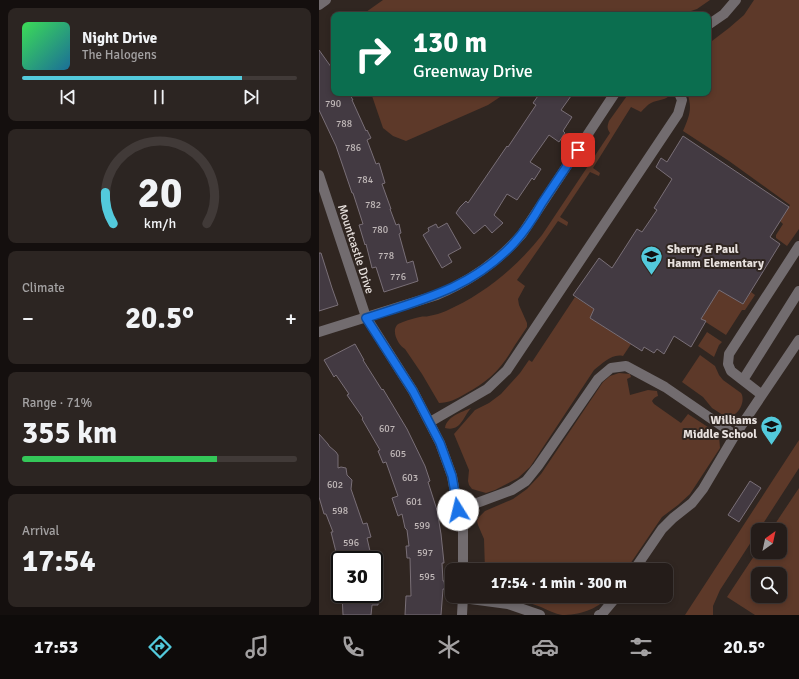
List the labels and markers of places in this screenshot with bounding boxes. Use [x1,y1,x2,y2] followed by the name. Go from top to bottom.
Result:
[561,133,595,167] pin
[667,242,764,271] place label: Sherry & Paul Hamm Elementary
[638,243,664,276] school or university icon: Sherry & Paul Hamm Elementary
[683,413,758,442] place label: Williams Middle School
[759,414,785,447] school or university icon: Williams Middle School

